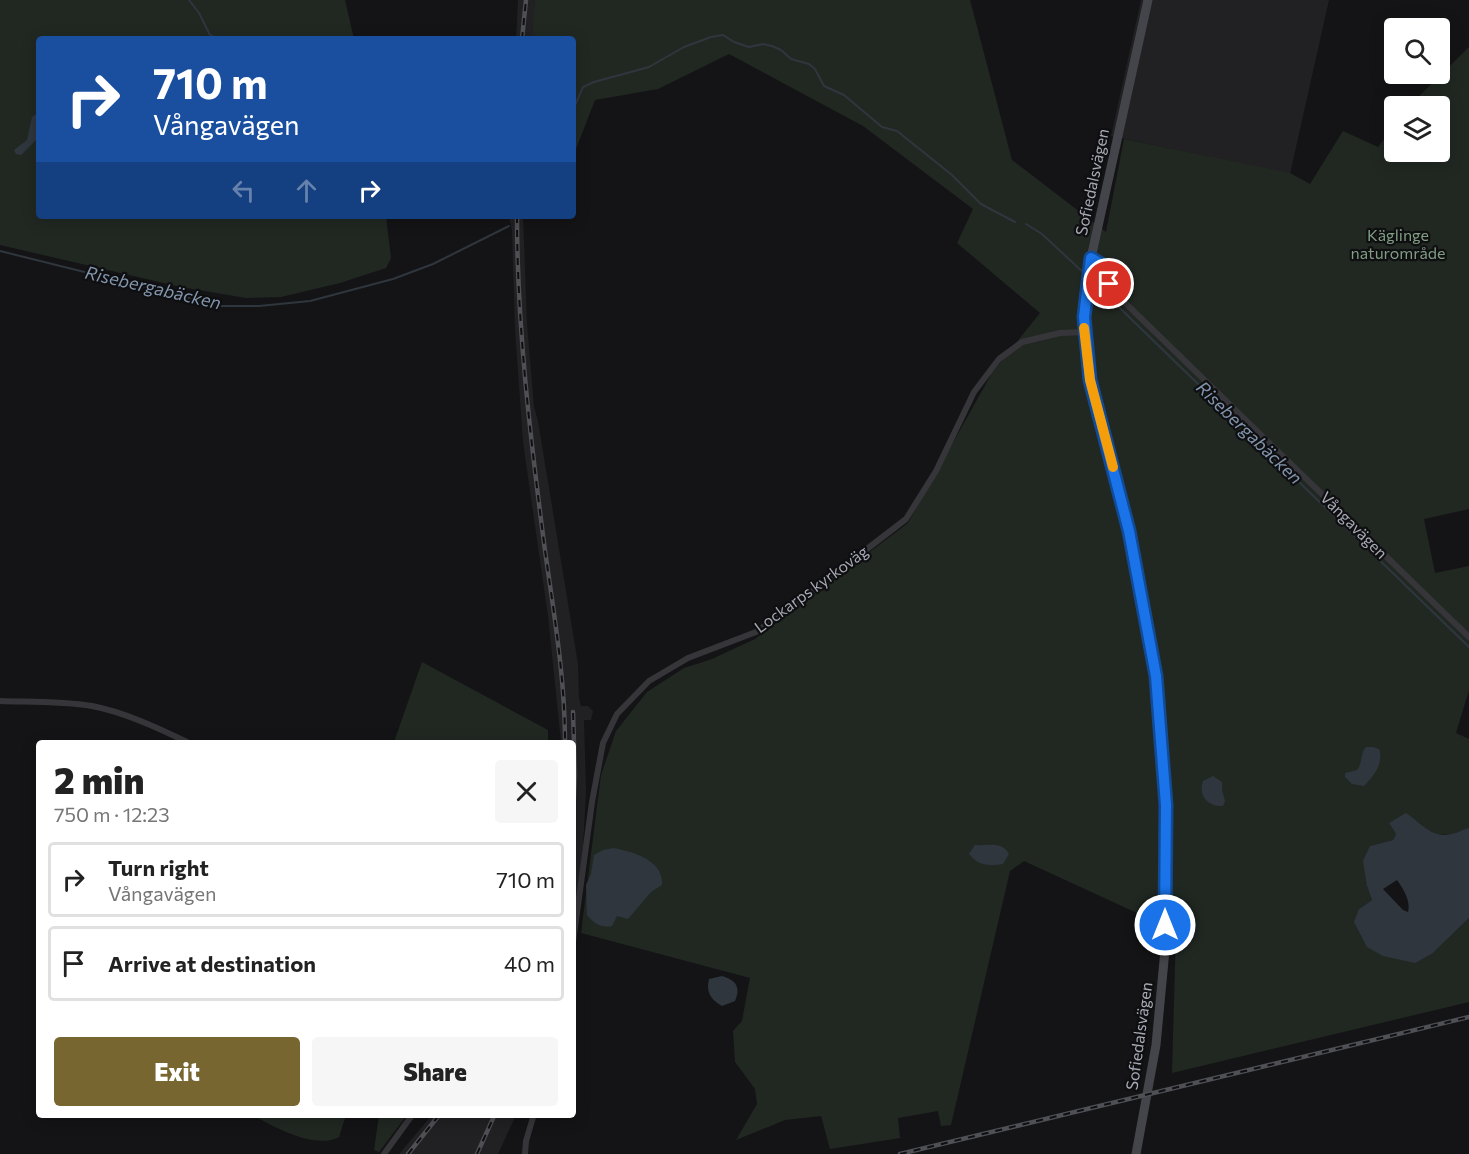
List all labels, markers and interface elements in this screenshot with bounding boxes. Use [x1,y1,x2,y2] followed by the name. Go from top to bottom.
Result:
[1384,18,1450,162] map controls
[1384,18,1450,84] button: search
[153,56,268,108] text: 710 m
[54,60,132,138] icon: right
[1384,96,1450,162] button: layers
[153,108,300,141] text: Vångavägen
[1071,127,1112,237] street label: Sofiedalsvägen
[227,174,260,207] icon: left
[290,174,323,207] icon: ahead
[353,174,386,207] icon: right
[1351,225,1445,262] park label: Käglinge naturområde
[1083,258,1134,309] pin
[83,261,223,313] water label: Risebergabäcken
[1092,267,1125,300] icon: arrive
[1192,376,1307,488] water label: Risebergabäcken
[1317,487,1392,562] street label: Vångavägen
[750,541,871,636] street label: Lockarps kyrkoväg
[54,757,144,801] text: 2 min
[495,760,558,823] button: close
[54,802,170,826] text: 750 m · 12:23
[108,854,209,881] text: Turn right
[57,863,90,896] icon: right
[496,866,555,893] text: 710 m
[108,881,217,905] text: Vångavägen
[1133,893,1197,957] position arrow
[57,947,90,980] icon: arrive
[108,950,316,977] text: Arrive at destination
[504,950,555,977] text: 40 m
[1122,981,1155,1091] street label: Sofiedalsvägen
[54,1037,300,1106] button: Exit
[312,1037,558,1106] button: Share

